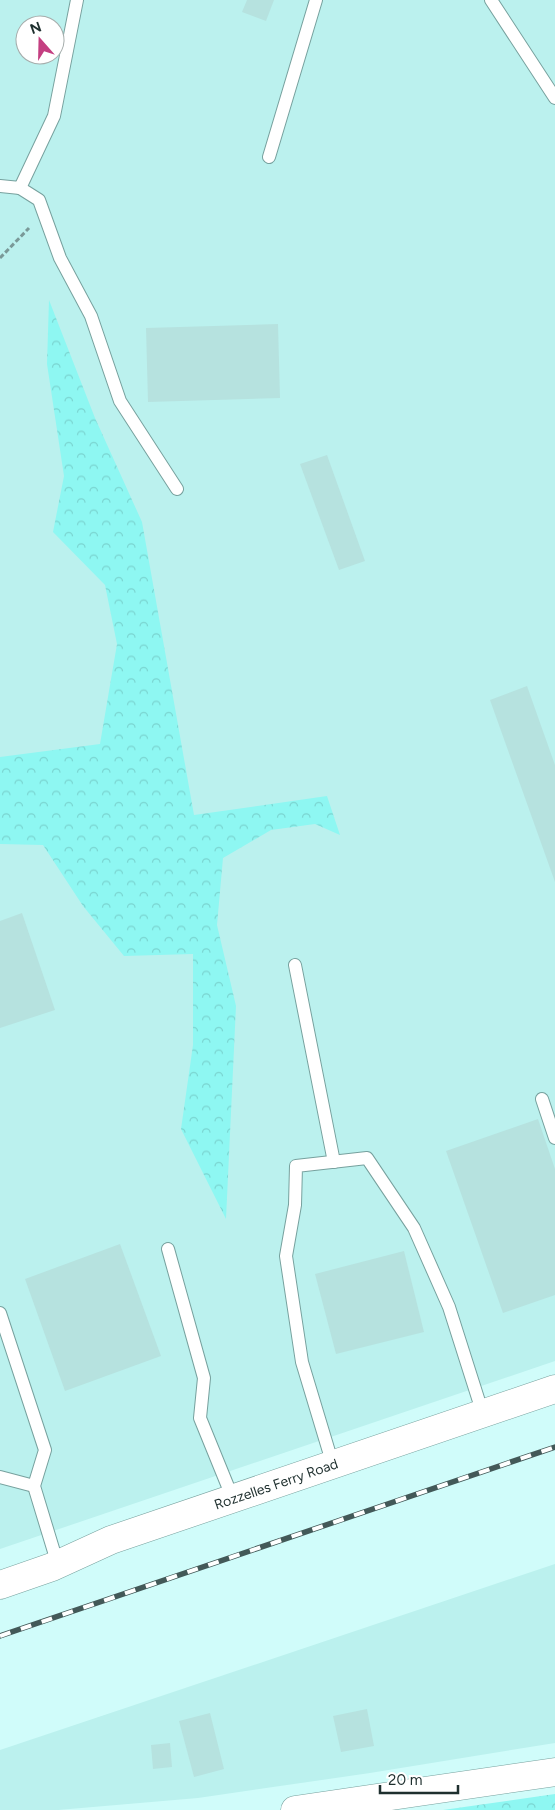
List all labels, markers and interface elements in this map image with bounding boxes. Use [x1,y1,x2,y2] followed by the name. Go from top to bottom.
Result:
[15,15,65,65] north arrow
[28,18,44,38] text: N
[212,1455,340,1514] street label: Rozzelles Ferry Road
[380,1762,458,1794] scale bar
[388,1771,422,1789] text: 20 m

